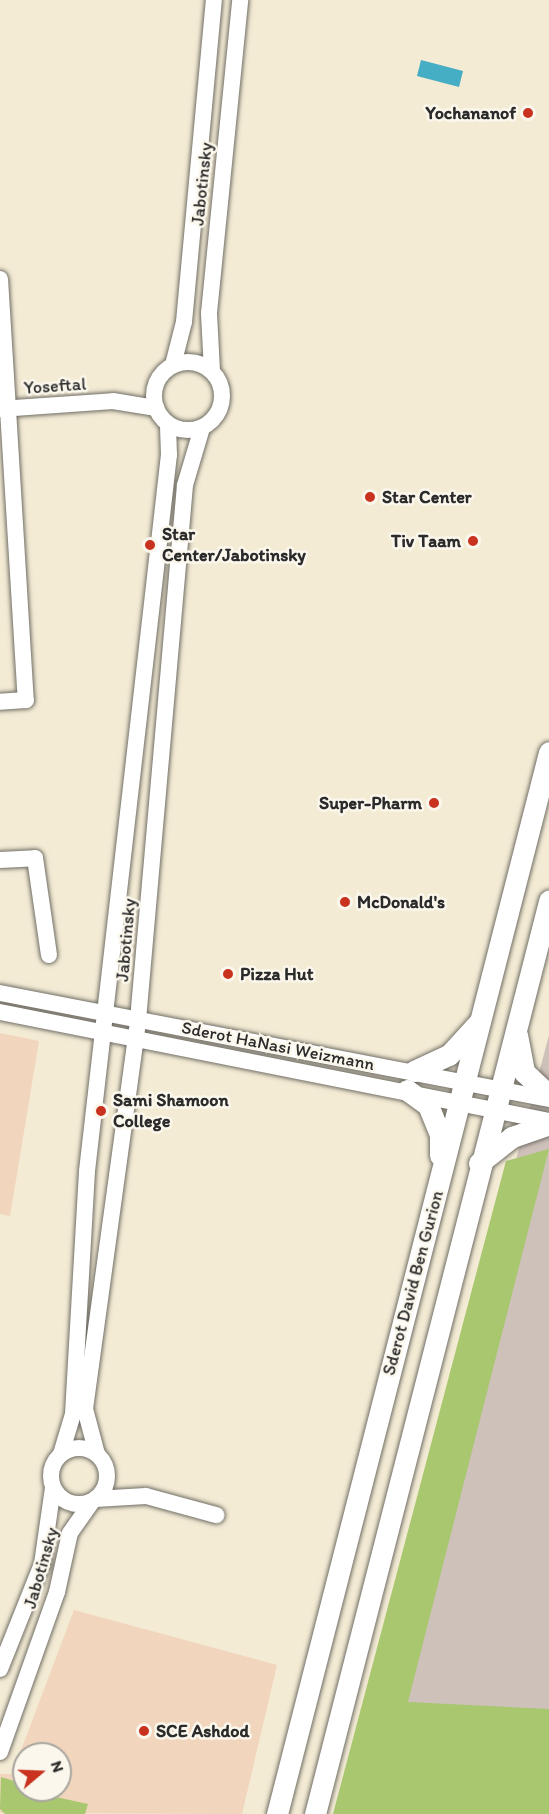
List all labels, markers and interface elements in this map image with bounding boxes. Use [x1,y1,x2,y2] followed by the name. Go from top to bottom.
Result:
[426,102,516,124] place label: Yochananof
[521,106,535,120] marker: Yochananof
[187,141,217,227] street label: Jabotinsky
[23,373,87,399] street label: Yoseftal
[382,486,472,508] place label: Star Center
[363,490,377,504] marker: Star Center
[162,524,306,566] place label: Star Center/Jabotinsky
[392,530,461,552] place label: Tiv Taam
[466,534,480,548] marker: Tiv Taam
[143,538,157,552] marker: Star Center/Jabotinsky
[319,792,422,814] place label: Super-Pharm
[427,796,441,810] marker: Super-Pharm
[357,891,445,913] place label: McDonald's
[338,895,352,909] marker: McDonald's
[112,897,140,983] street label: Jabotinsky
[240,963,314,985] place label: Pizza Hut
[221,967,235,981] marker: Pizza Hut
[180,1017,376,1075] street label: Sderot HaNasi Weizmann
[113,1090,228,1132] place label: Sami Shamoon College
[94,1104,108,1118] marker: Sami Shamoon College
[378,1188,448,1378] street label: Sderot David Ben Gurion
[19,1525,63,1611] street label: Jabotinsky
[156,1720,249,1742] place label: SCE Ashdod
[137,1724,151,1738] marker: SCE Ashdod
[12,1742,72,1802] north arrow
[47,1758,68,1775] text: N

